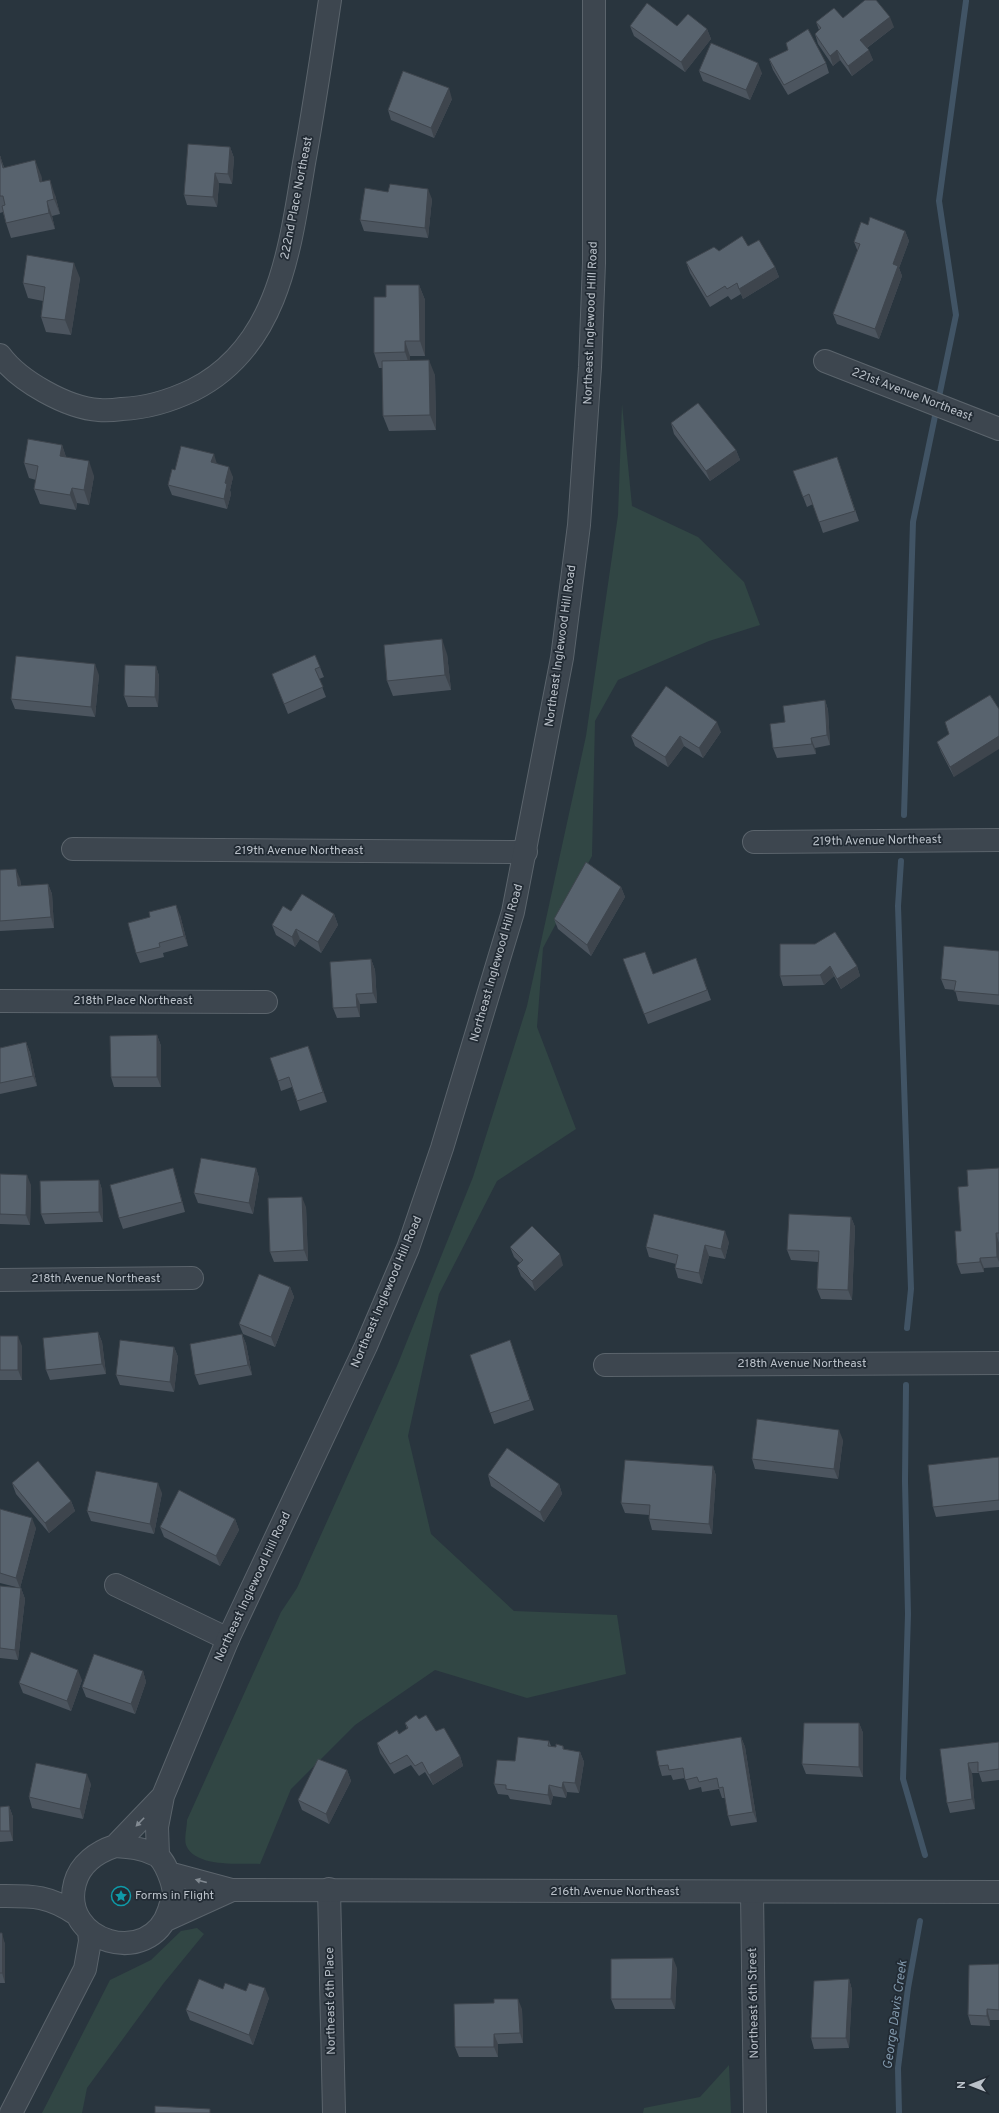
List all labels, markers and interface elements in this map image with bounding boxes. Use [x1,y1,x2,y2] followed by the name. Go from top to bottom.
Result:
[277,135,317,261] street label: 222nd Place Northeast
[580,241,602,405] street label: Northeast Inglewood Hill Road
[849,365,975,425] street label: 221st Avenue Northeast
[542,564,580,728] street label: Northeast Inglewood Hill Road
[812,832,942,850] street label: 219th Avenue Northeast
[234,843,364,859] street label: 219th Avenue Northeast
[467,882,527,1044] street label: Northeast Inglewood Hill Road
[73,993,193,1009] street label: 218th Place Northeast
[348,1214,426,1370] street label: Northeast Inglewood Hill Road
[31,1271,161,1287] street label: 218th Avenue Northeast
[737,1356,867,1372] street label: 218th Avenue Northeast
[211,1510,295,1664] street label: Northeast Inglewood Hill Road
[135,1817,145,1827] one-way arrow
[195,1877,207,1883] one-way arrow
[550,1884,680,1900] street label: 216th Avenue Northeast
[110,1885,132,1907] place icon: Forms in Flight
[135,1888,214,1904] place label: Forms in Flight
[322,1947,340,2055] street label: Northeast 6th Place
[745,1947,763,2059] street label: Northeast 6th Street
[880,1959,912,2070] water label: George Davis Creek
[951,2065,991,2105] north arrow
[955,2081,969,2089] text: N

